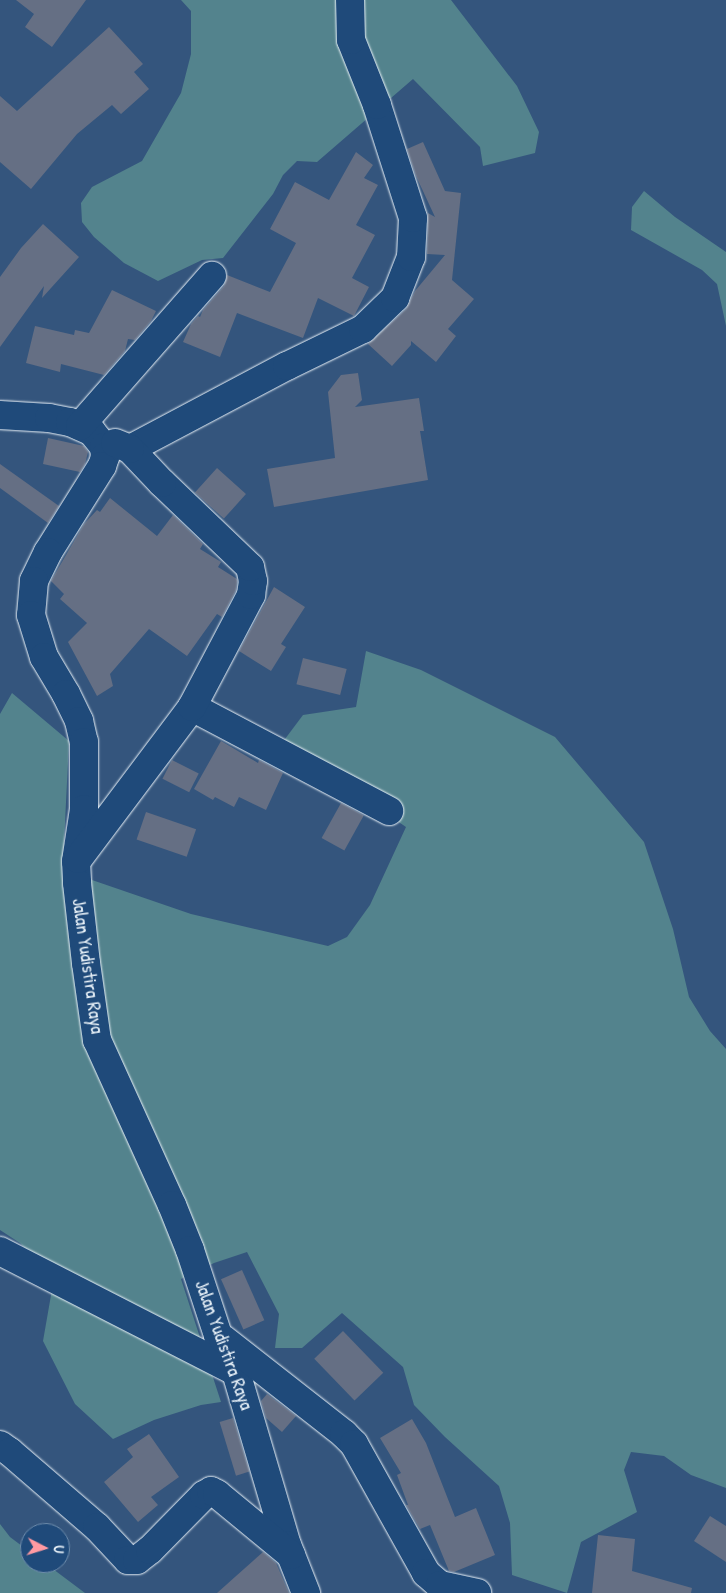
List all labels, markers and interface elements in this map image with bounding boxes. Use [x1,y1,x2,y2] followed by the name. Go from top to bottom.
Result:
[67,897,109,1035] street label: Jalan Yudistira Raya
[190,1277,258,1413] street label: Jalan Yudistira Raya
[20,1523,70,1573] north arrow
[50,1545,69,1554] text: U

